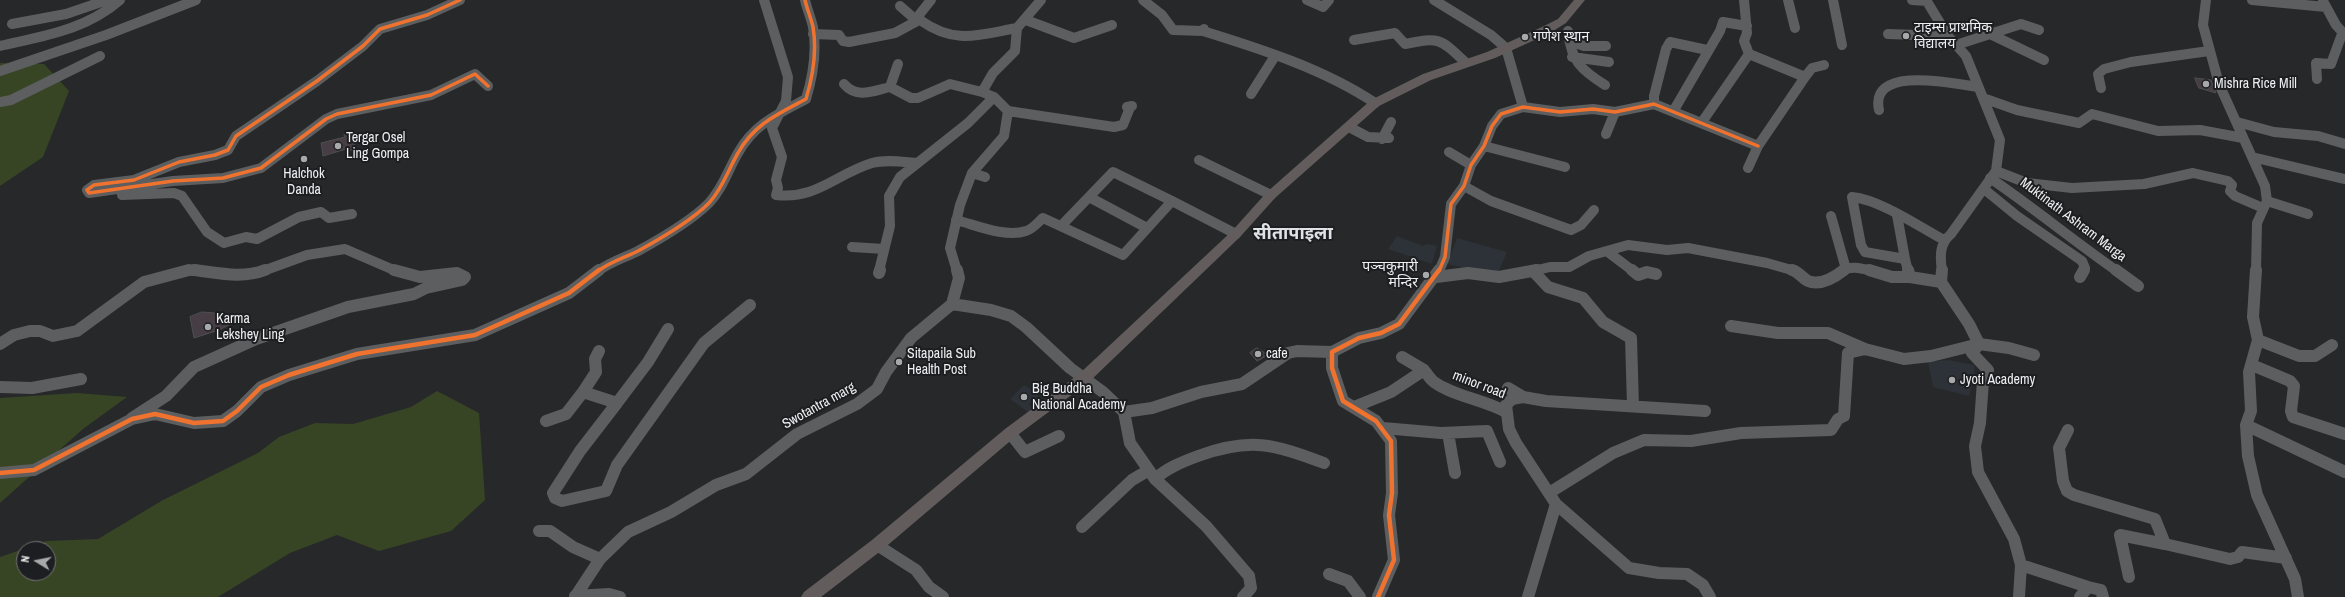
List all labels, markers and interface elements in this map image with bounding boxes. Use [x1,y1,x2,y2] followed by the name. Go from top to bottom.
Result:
[1914,20,1992,52] place label: टाइम्स प्राथमिक विद्यालय
[1533,29,1589,45] place label: गणेश स्थान
[1901,31,1911,41] marker: टाइम्स प्राथमिक विद्यालय
[1520,32,1530,42] marker: गणेश स्थान
[2214,76,2297,92] place label: Mishra Rice Mill
[2201,79,2211,89] marker: Mishra Rice Mill
[346,130,409,162] place label: Tergar Osel Ling Gompa
[333,141,343,151] marker: Tergar Osel Ling Gompa
[299,154,309,164] marker: Halchok Danda
[283,166,325,198] place label: Halchok Danda
[2016,175,2130,265] street label: Muktinath Ashram Marga
[1253,223,1333,245] district label: सीतापाइला
[1362,259,1418,292] place label: पञ्चकुमारी मन्दिर
[1421,270,1431,280] marker: पञ्चकुमारी मन्दिर
[216,311,284,344] place label: Karma Lekshey Ling
[203,322,213,332] marker: Karma Lekshey Ling
[907,346,976,378] place label: Sitapaila Sub Health Post
[1266,346,1288,362] place label: cafe
[1253,349,1263,359] marker: cafe
[894,357,904,367] marker: Sitapaila Sub Health Post
[1450,367,1508,403] street label: minor road
[1960,372,2035,388] place label: Jyoti Academy
[1947,375,1957,385] marker: Jyoti Academy
[779,379,859,433] street label: Swotantra marg
[1032,381,1126,414] place label: Big Buddha National Academy
[1019,392,1029,402] marker: Big Buddha National Academy
[16,541,56,581] north arrow
[18,555,33,564] text: N

